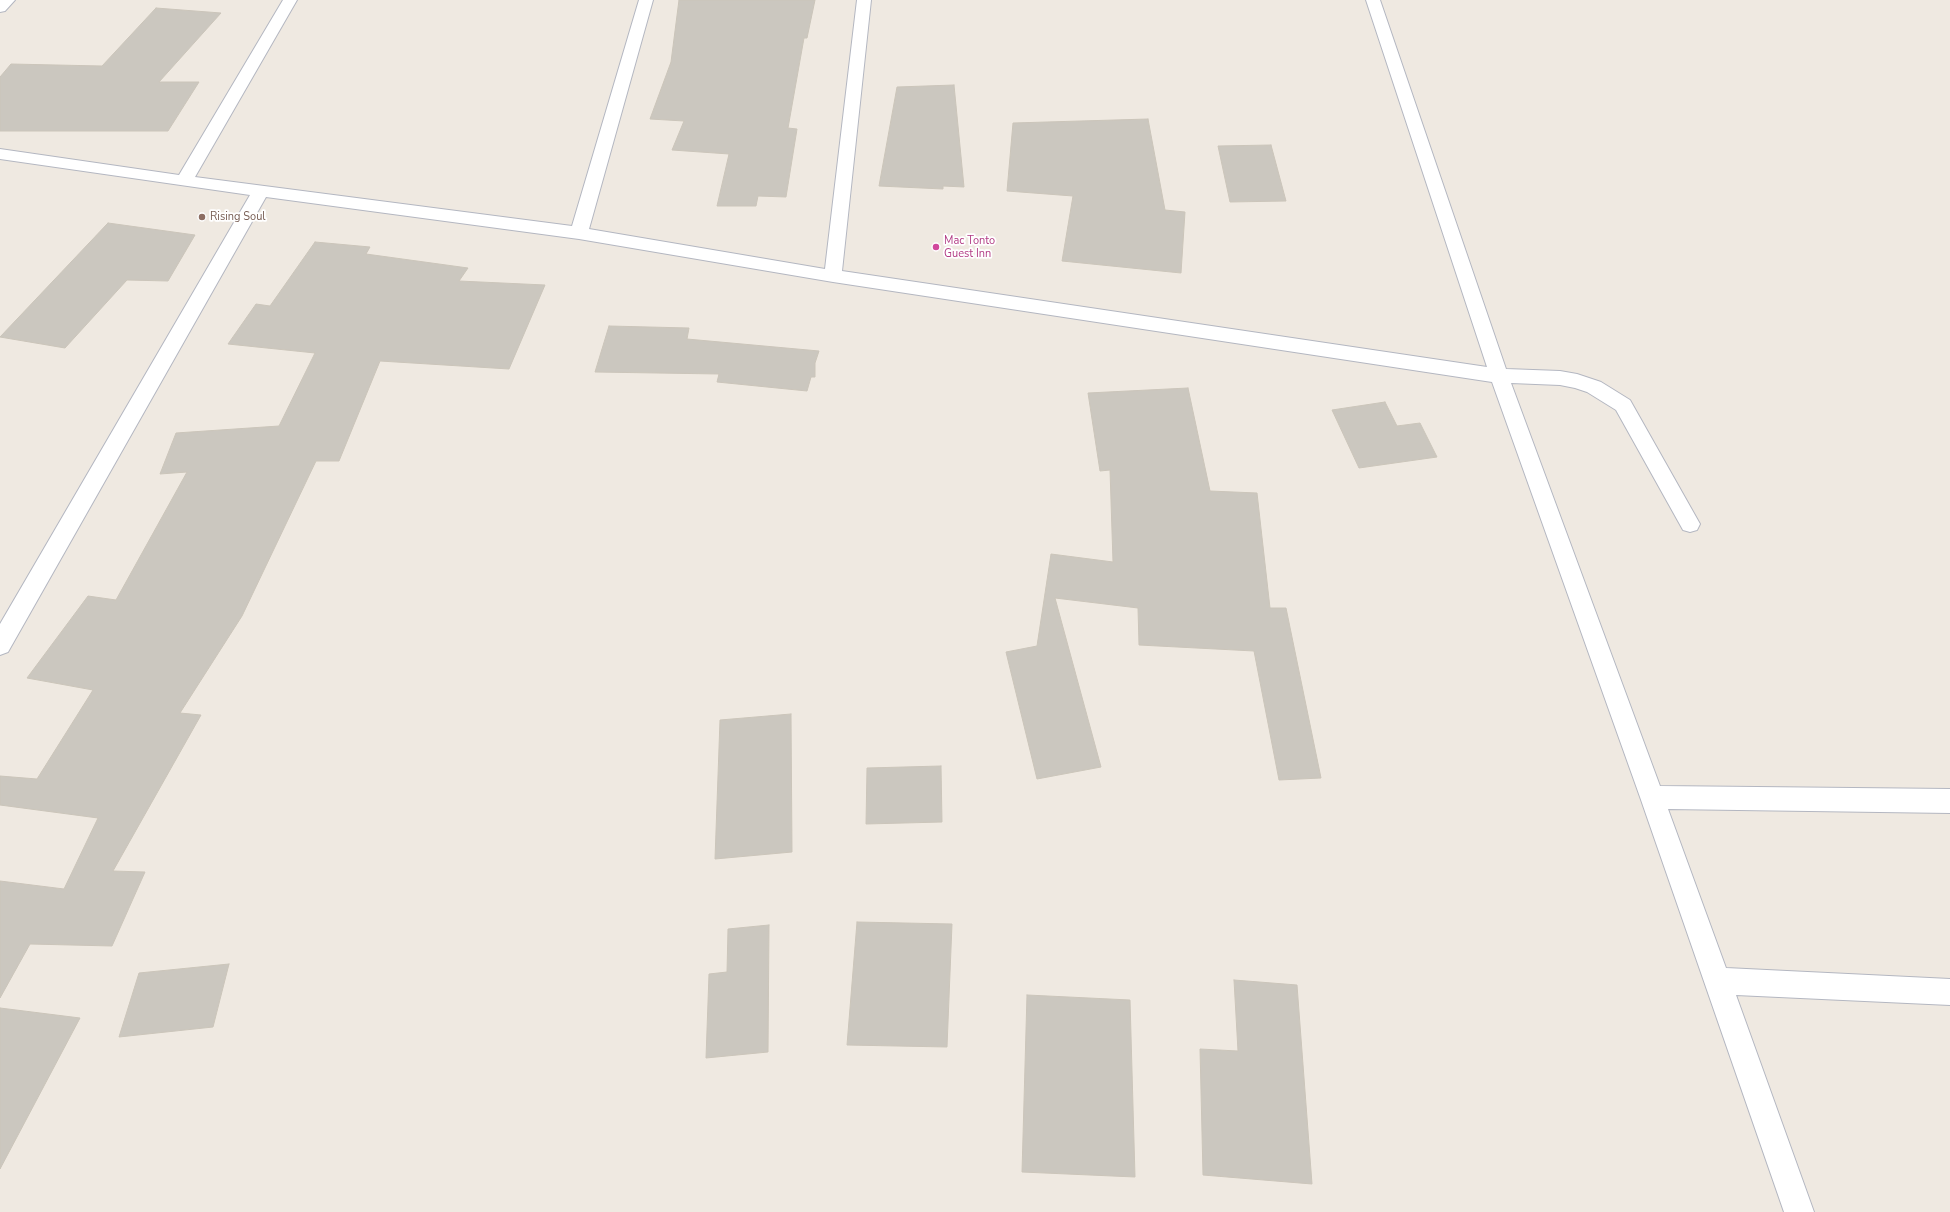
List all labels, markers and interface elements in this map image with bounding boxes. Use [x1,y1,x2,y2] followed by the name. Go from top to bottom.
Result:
[210,210,266,224] place label: Rising Soul
[197,212,207,222] marker: Rising Soul
[944,234,995,260] place label: Mac Tonto Guest Inn
[931,242,941,252] marker: Mac Tonto Guest Inn

